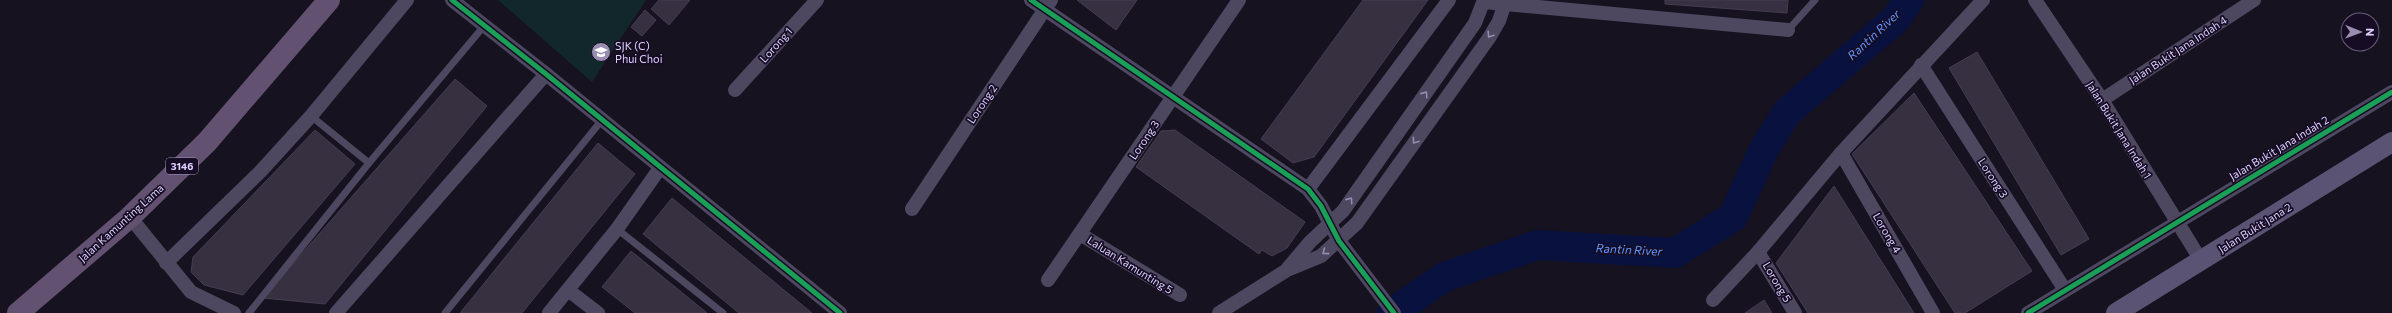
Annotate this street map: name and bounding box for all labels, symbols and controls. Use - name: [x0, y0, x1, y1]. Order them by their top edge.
- water label: Rantin River: [1844, 6, 1903, 62]
- north arrow: [2340, 12, 2380, 52]
- street label: Jalan Bukit Jana Indah 4: [2126, 13, 2230, 87]
- street label: Lorong 1: [757, 24, 795, 65]
- text: N: [2364, 28, 2377, 36]
- one-way arrow: [1488, 31, 1495, 38]
- place label: SJK (C) Phui Choi: [615, 39, 663, 65]
- school or university icon: SJK (C) Phui Choi: [590, 41, 612, 63]
- street label: Jalan Bukit Jana Indah 1: [2083, 79, 2155, 181]
- street label: Lorong 2: [964, 82, 999, 126]
- one-way arrow: [1420, 91, 1427, 98]
- street label: Jalan Bukit Jana Indah 2: [2227, 113, 2331, 183]
- street label: Lorong 3: [1126, 118, 1161, 162]
- one-way arrow: [1413, 137, 1420, 144]
- street label: Lorong 3: [1976, 156, 2011, 200]
- road number: 3146: [166, 158, 198, 174]
- street label: Jalan Kamunting Lama: [75, 181, 167, 265]
- one-way arrow: [1345, 197, 1353, 204]
- street label: Jalan Bukit Jana 2: [2216, 200, 2294, 256]
- street label: Lorong 4: [1871, 210, 1904, 256]
- street label: Laluan Kamunting 5: [1085, 233, 1175, 296]
- water label: Rantin River: [1595, 240, 1664, 258]
- one-way arrow: [1322, 248, 1329, 255]
- street label: Lorong 5: [1760, 259, 1794, 304]

